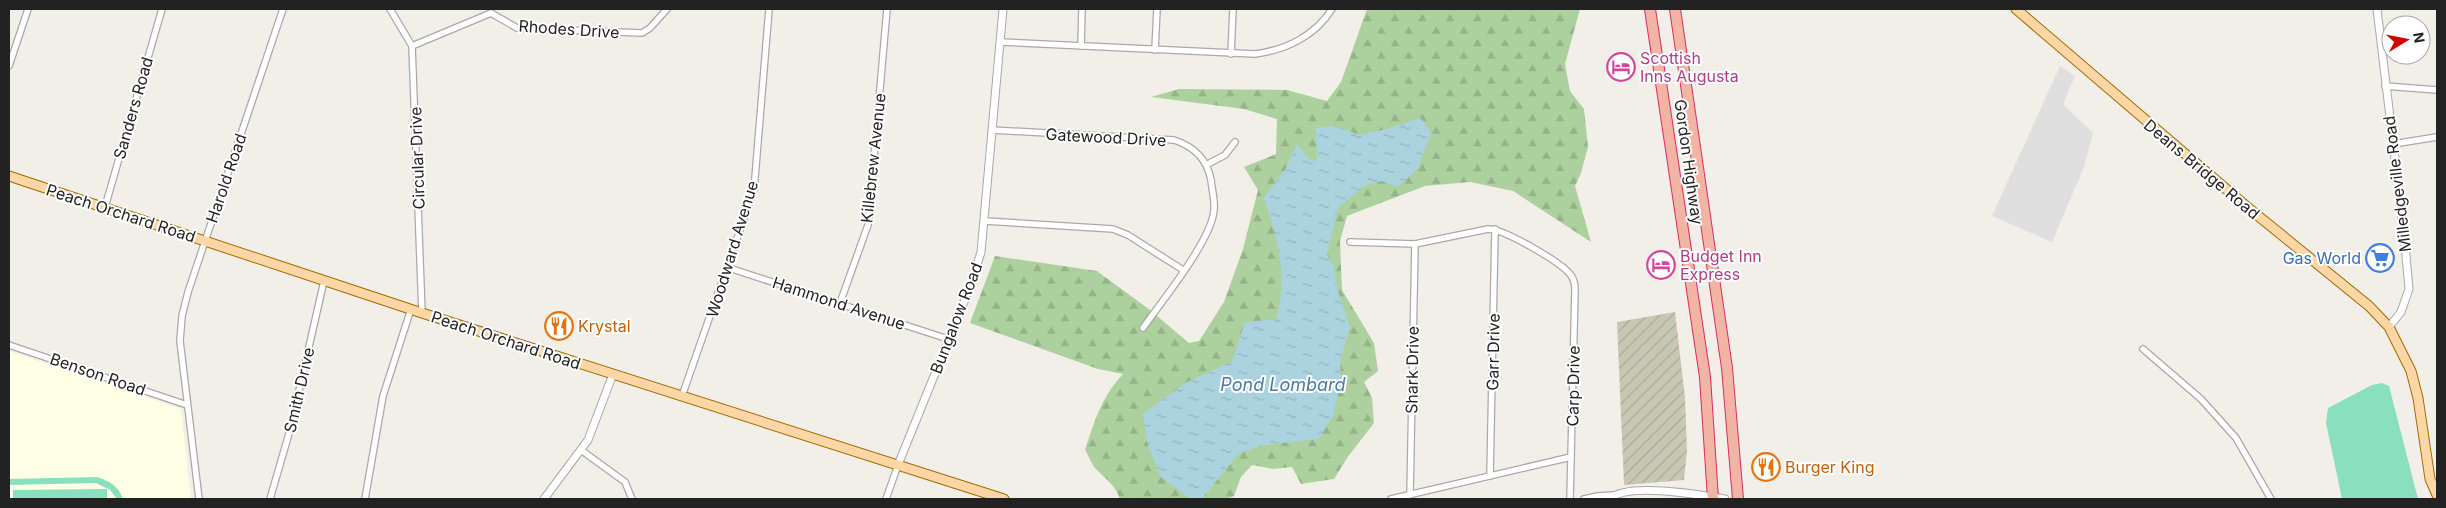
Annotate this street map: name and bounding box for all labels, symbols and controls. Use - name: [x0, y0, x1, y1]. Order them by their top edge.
- street label: Rhodes Drive: [518, 15, 620, 43]
- north arrow: [2381, 15, 2431, 65]
- text: N: [2410, 31, 2429, 44]
- place label: Scottish Inns Augusta: [1640, 48, 1739, 86]
- hotel icon: Scottish Inns Augusta: [1606, 52, 1636, 82]
- street label: Sanders Road: [109, 55, 157, 161]
- street label: Killebrew Avenue: [856, 92, 890, 224]
- street label: Gordon Highway: [1670, 98, 1708, 226]
- street label: Circular Drive: [405, 106, 429, 210]
- street label: Deans Bridge Road: [2140, 115, 2264, 223]
- street label: Milledgeville Road: [2379, 115, 2415, 253]
- street label: Gatewood Drive: [1045, 124, 1167, 150]
- street label: Harold Road: [201, 131, 251, 225]
- street label: Woodward Avenue: [702, 178, 762, 320]
- street label: Peach Orchard Road: [44, 179, 198, 247]
- supermarket icon: Gas World: [2365, 243, 2395, 273]
- place label: Budget Inn Express: [1680, 246, 1762, 284]
- place label: Gas World: [2283, 248, 2361, 268]
- hotel icon: Budget Inn Express: [1646, 250, 1676, 280]
- street label: Bungalow Road: [926, 260, 986, 376]
- street label: Hammond Avenue: [770, 272, 908, 334]
- street label: Peach Orchard Road: [429, 306, 583, 374]
- restaurant icon: Krystal: [544, 311, 574, 341]
- street label: Garr Drive: [1482, 313, 1504, 391]
- place label: Krystal: [578, 316, 631, 336]
- street label: Shark Drive: [1401, 326, 1423, 414]
- street label: Smith Drive: [279, 345, 319, 435]
- street label: Carp Drive: [1562, 345, 1584, 427]
- street label: Benson Road: [48, 348, 148, 400]
- water label: Pond Lombard: [1220, 374, 1346, 395]
- restaurant icon: Burger King: [1751, 452, 1781, 482]
- place label: Burger King: [1785, 457, 1875, 477]

